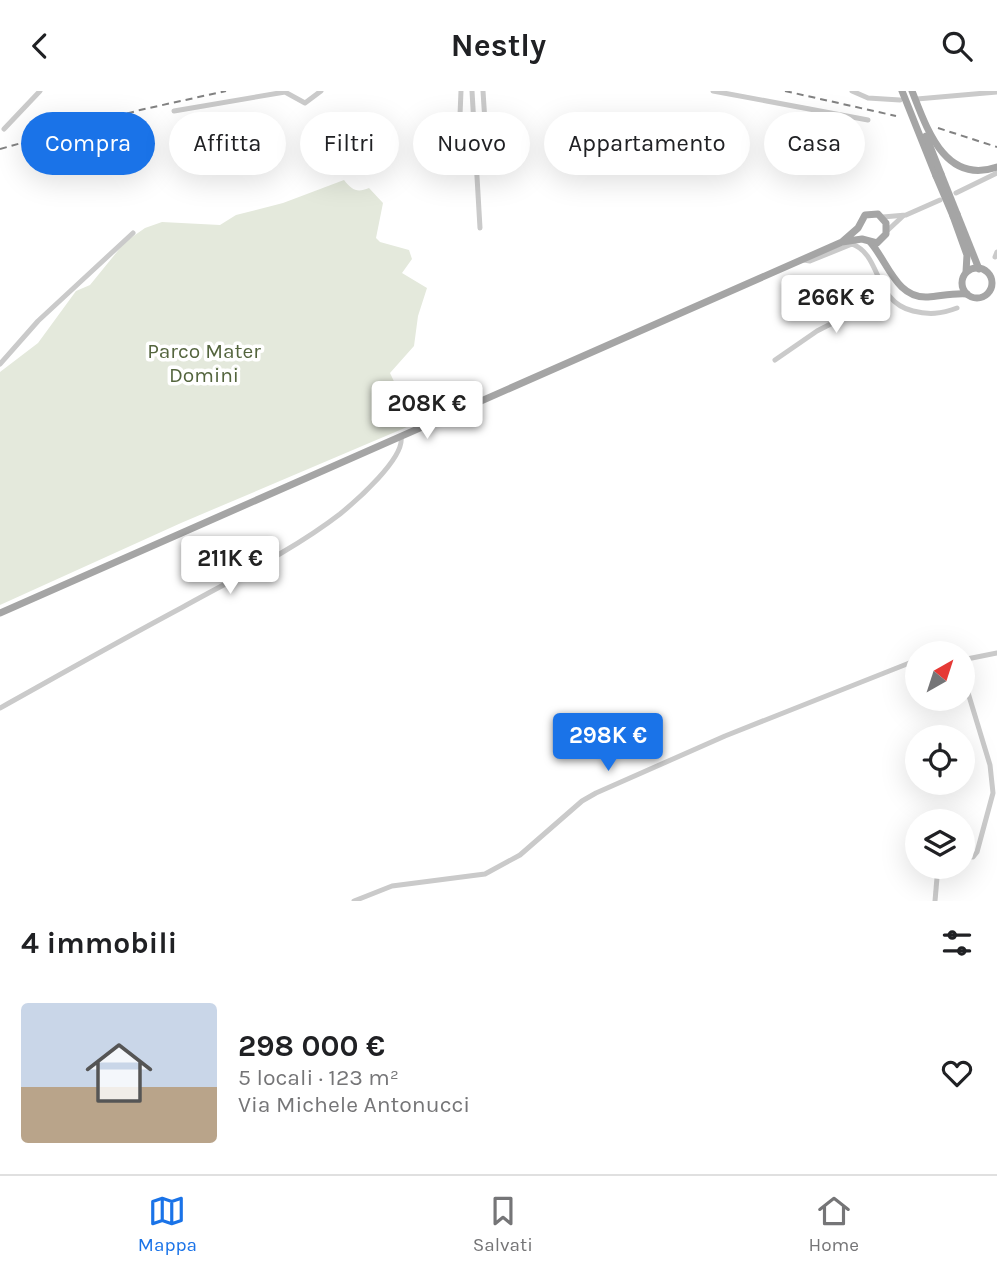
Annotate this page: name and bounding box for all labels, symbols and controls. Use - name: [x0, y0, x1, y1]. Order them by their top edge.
- icon: back: [21, 27, 59, 65]
- text: Nestly: [451, 27, 546, 64]
- icon: search: [938, 27, 976, 65]
- chip: Compra: [21, 112, 155, 175]
- chip: Affitta: [169, 112, 286, 175]
- chip: Filtri: [300, 112, 399, 175]
- chip: Nuovo: [413, 112, 530, 175]
- chip: Appartamento: [544, 112, 750, 175]
- chip: Casa: [764, 112, 865, 175]
- pin: 266K €: [779, 275, 893, 335]
- text: 266K €: [797, 284, 875, 311]
- park label: Parco Mater Domini: [147, 339, 261, 387]
- pin: 208K €: [370, 381, 484, 441]
- text: 208K €: [388, 390, 466, 417]
- pin: 211K €: [173, 537, 287, 596]
- text: 211K €: [197, 545, 263, 572]
- north arrow: [905, 641, 975, 711]
- map controls: [905, 641, 975, 879]
- pin: 298K €: [551, 713, 665, 773]
- text: 298K €: [569, 722, 647, 749]
- button: locate: [905, 725, 975, 795]
- button: layers: [905, 809, 975, 879]
- icon: filters: [938, 924, 976, 962]
- text: 4 immobili: [21, 925, 177, 961]
- text: 298 000 €: [238, 1028, 385, 1064]
- icon: home: [77, 1031, 161, 1115]
- icon: heart: [938, 1054, 976, 1092]
- text: 5 locali · 123 m²: [238, 1064, 399, 1091]
- text: Via Michele Antonucci: [238, 1091, 470, 1118]
- tab: Mappa: [138, 1192, 197, 1256]
- tab: Salvati: [473, 1192, 533, 1256]
- tab: Home: [809, 1192, 859, 1256]

